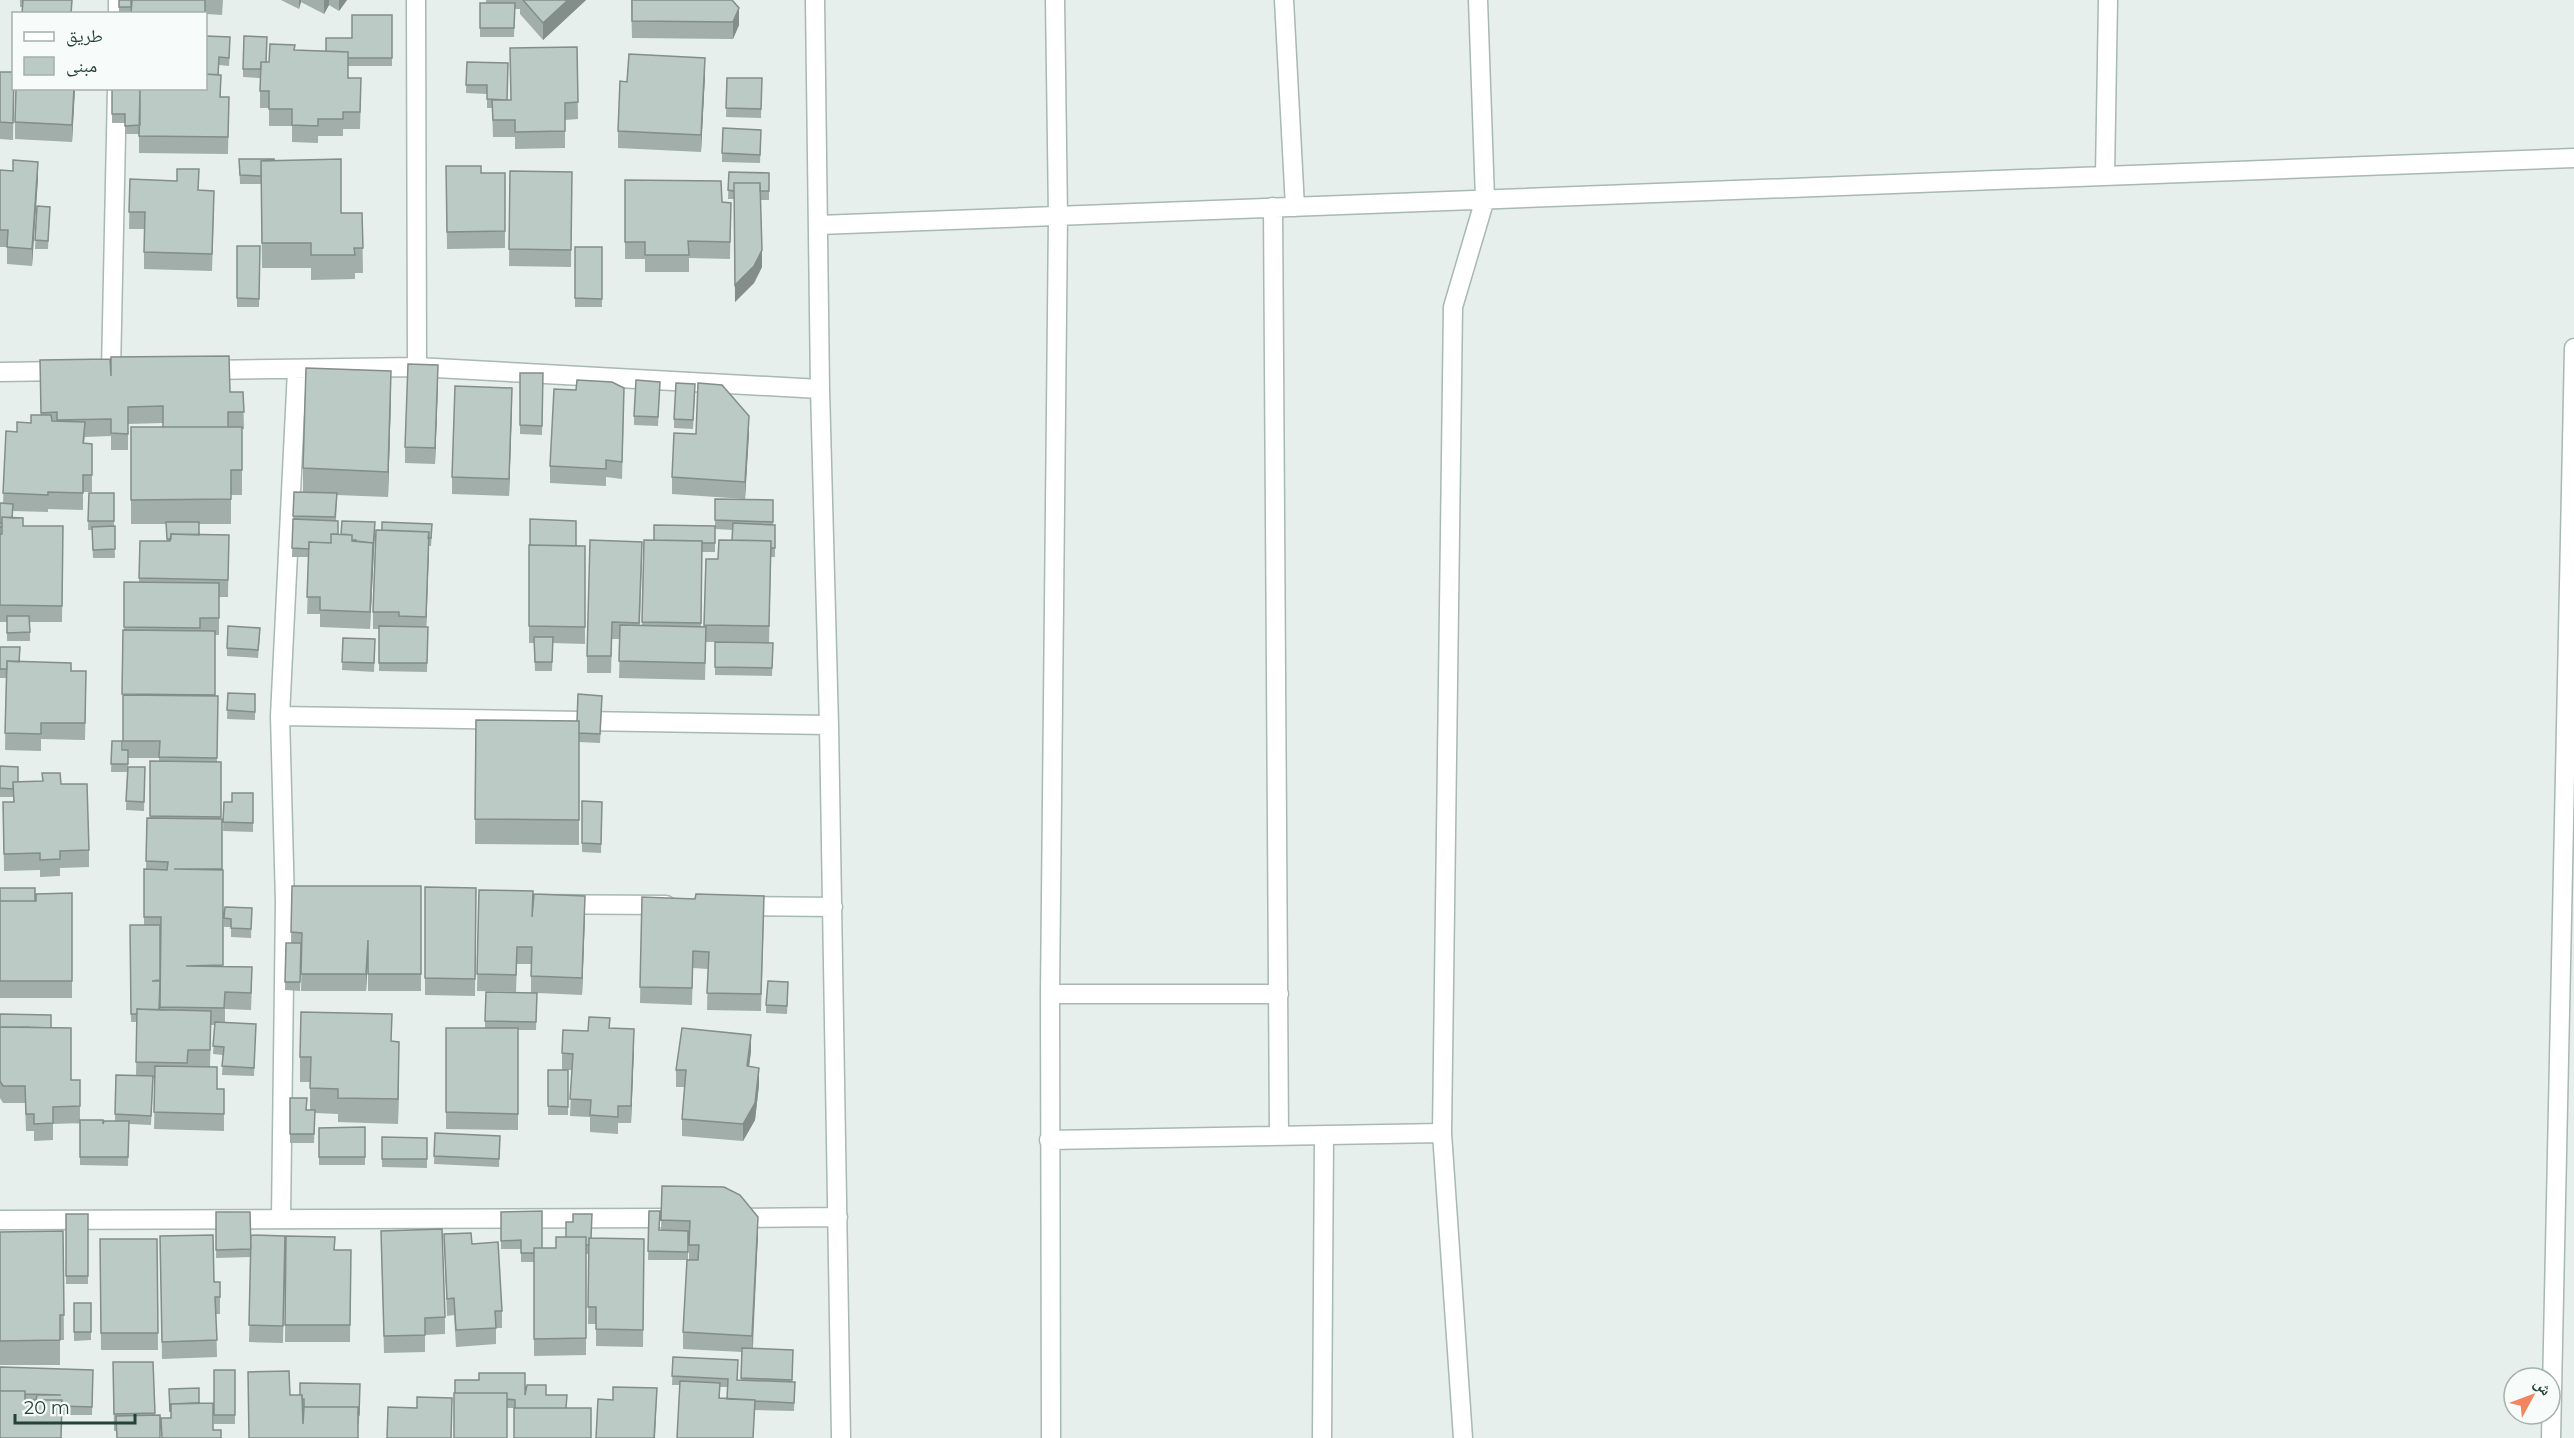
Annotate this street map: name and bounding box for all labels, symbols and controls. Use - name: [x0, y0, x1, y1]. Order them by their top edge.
- legend: [12, 12, 207, 90]
- text: طريق: [66, 25, 103, 47]
- text: مبنى: [66, 55, 97, 77]
- north arrow: [2502, 1366, 2562, 1426]
- text: ش: [2530, 1374, 2556, 1399]
- scale bar: [15, 1387, 135, 1425]
- text: 20 m: [24, 1397, 70, 1419]

